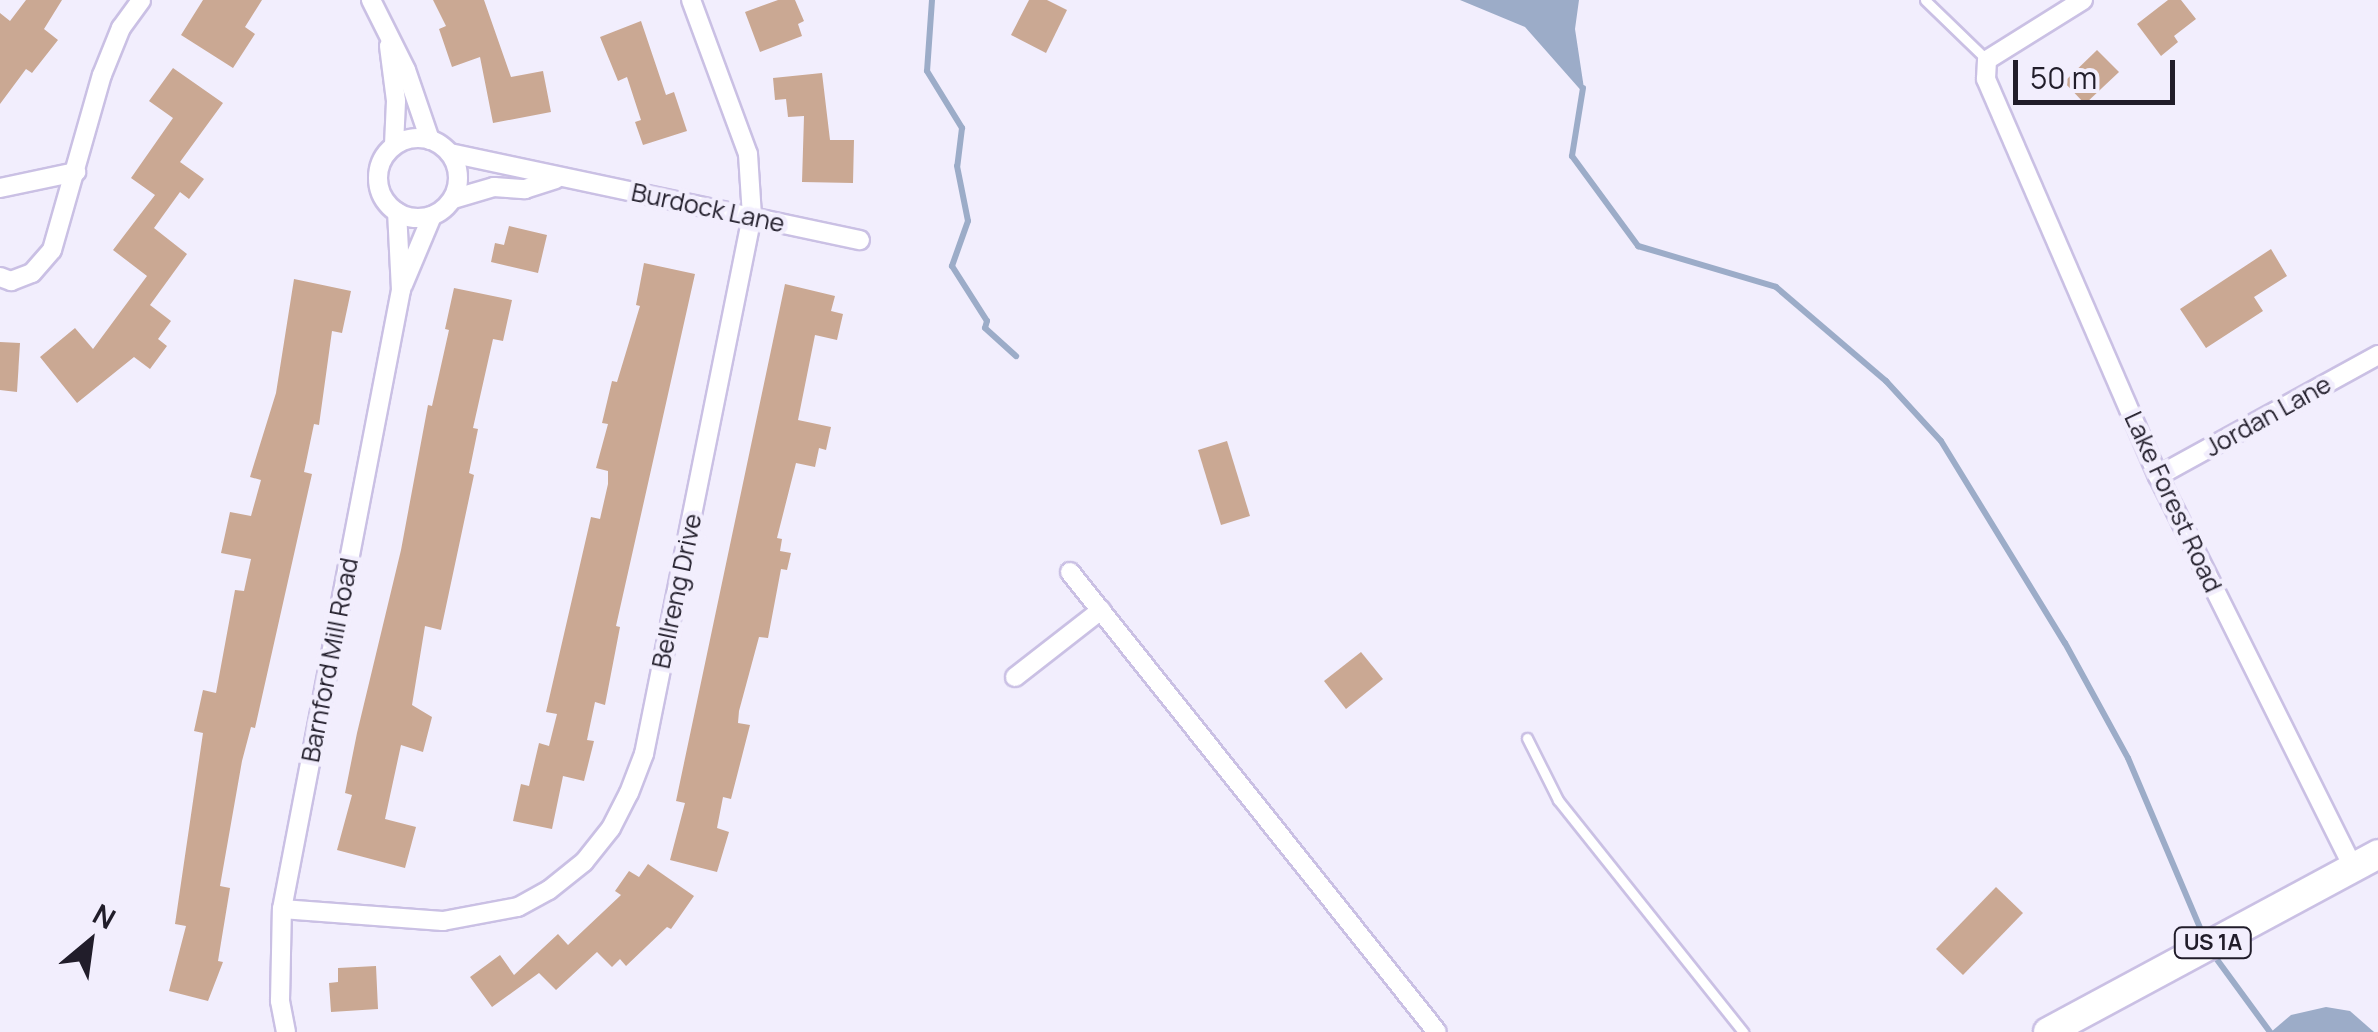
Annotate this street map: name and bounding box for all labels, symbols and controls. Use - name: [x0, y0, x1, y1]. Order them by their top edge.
- scale bar: [2018, 40, 2180, 102]
- text: 50 m: [2030, 57, 2097, 98]
- street label: Burdock Lane: [629, 177, 787, 239]
- street label: Jordan Lane: [2200, 369, 2336, 463]
- street label: Lake Forest Road: [2118, 407, 2228, 597]
- street label: Bellreng Drive: [646, 511, 708, 671]
- street label: Barnford Mill Road: [295, 555, 365, 765]
- north arrow: [40, 892, 140, 992]
- text: N: [87, 894, 123, 937]
- road number: US 1A: [2173, 926, 2253, 960]

